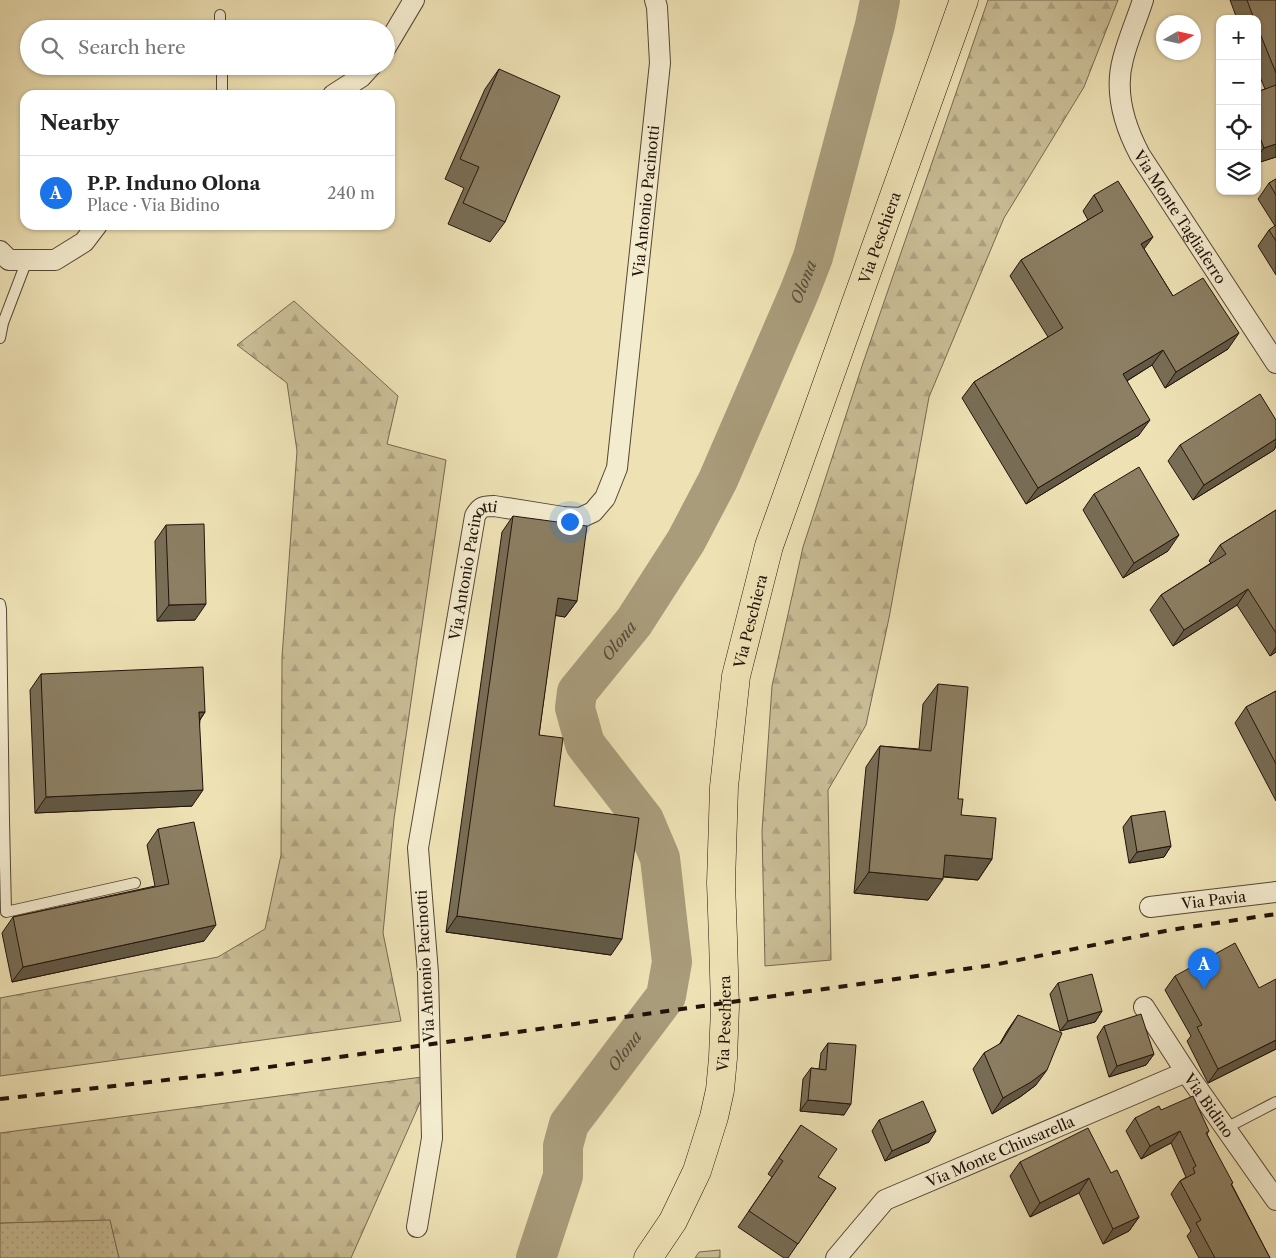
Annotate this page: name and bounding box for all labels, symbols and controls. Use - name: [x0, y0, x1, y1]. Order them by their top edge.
- north arrow: [1156, 15, 1201, 60]
- map controls: [1216, 15, 1261, 195]
- button: +: [1216, 15, 1261, 60]
- search box: [20, 20, 395, 75]
- icon: search: [38, 34, 66, 62]
- text: Search here: [78, 36, 186, 59]
- button: −: [1216, 60, 1261, 105]
- button: locate: [1216, 105, 1261, 150]
- text: Nearby: [40, 110, 119, 135]
- street label: Via Antonio Pacinotti: [628, 124, 663, 279]
- street label: Via Monte Tagliaferro: [1129, 146, 1231, 287]
- button: layers: [1216, 150, 1261, 195]
- text: P.P. Induno Olona: [87, 172, 261, 195]
- text: A: [50, 183, 62, 203]
- text: 240 m: [327, 183, 375, 203]
- street label: Via Peschiera: [854, 189, 904, 287]
- text: Place · Via Bidino: [87, 195, 220, 215]
- water label: Olona: [786, 257, 821, 307]
- street label: Via Antonio Pacinotti: [444, 496, 499, 643]
- your location: [557, 509, 583, 535]
- street label: Via Peschiera: [729, 572, 771, 671]
- water label: Olona: [597, 617, 641, 665]
- street label: Via Pavia: [1179, 886, 1247, 913]
- street label: Via Antonio Pacinotti: [412, 889, 439, 1044]
- pin: A: [1188, 948, 1220, 989]
- street label: Via Peschiera: [712, 975, 735, 1073]
- water label: Olona: [603, 1026, 646, 1075]
- street label: Via Bidino: [1180, 1068, 1239, 1141]
- street label: Via Monte Chiusarella: [922, 1111, 1077, 1191]

